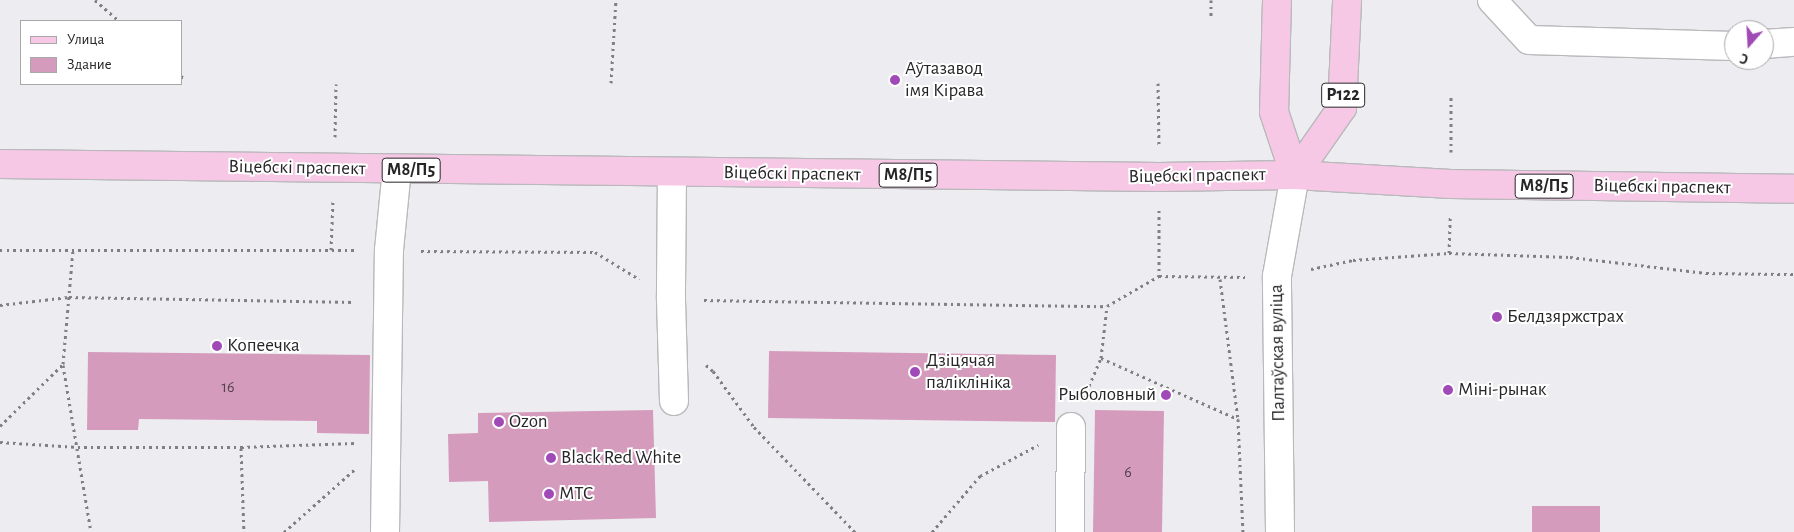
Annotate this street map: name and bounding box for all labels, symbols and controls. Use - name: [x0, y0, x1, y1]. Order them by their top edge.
- legend: [20, 20, 182, 85]
- north arrow: [1724, 20, 1774, 70]
- text: Улица: [67, 32, 104, 47]
- text: С: [1738, 50, 1750, 66]
- text: Здание: [67, 57, 112, 72]
- place label: Аўтазавод імя Кірава: [905, 58, 984, 102]
- marker: Аўтазавод імя Кірава: [889, 74, 901, 86]
- road number: Р122: [1320, 80, 1366, 110]
- road number: М8/П5: [381, 154, 441, 186]
- street label: Віцебскі праспект: [228, 155, 366, 181]
- road number: М8/П5: [878, 160, 938, 190]
- street label: Віцебскі праспект: [723, 161, 861, 187]
- street label: Віцебскі праспект: [1128, 163, 1266, 189]
- road number: М8/П5: [1514, 170, 1574, 202]
- street label: Віцебскі праспект: [1593, 174, 1731, 200]
- street label: Палтаўская вуліца: [1265, 284, 1291, 422]
- place label: Белдзяржстрах: [1507, 306, 1624, 328]
- marker: Белдзяржстрах: [1491, 311, 1503, 323]
- place label: Копеечка: [227, 335, 300, 357]
- marker: Копеечка: [211, 340, 223, 352]
- place label: Дзіцячая паліклініка: [926, 350, 1011, 394]
- marker: Дзіцячая паліклініка: [908, 365, 922, 379]
- house number: 16: [221, 377, 235, 397]
- place label: Міні-рынак: [1458, 379, 1547, 401]
- place label: Рыболовный: [1058, 384, 1156, 406]
- marker: Міні-рынак: [1442, 384, 1454, 396]
- marker: Рыболовный: [1160, 389, 1172, 401]
- place label: Ozon: [509, 411, 548, 433]
- marker: Ozon: [493, 416, 505, 428]
- place label: Black Red White: [561, 447, 681, 469]
- marker: Black Red White: [545, 452, 557, 464]
- house number: 6: [1124, 462, 1132, 482]
- place label: МТС: [559, 483, 593, 505]
- marker: МТС: [543, 488, 555, 500]

